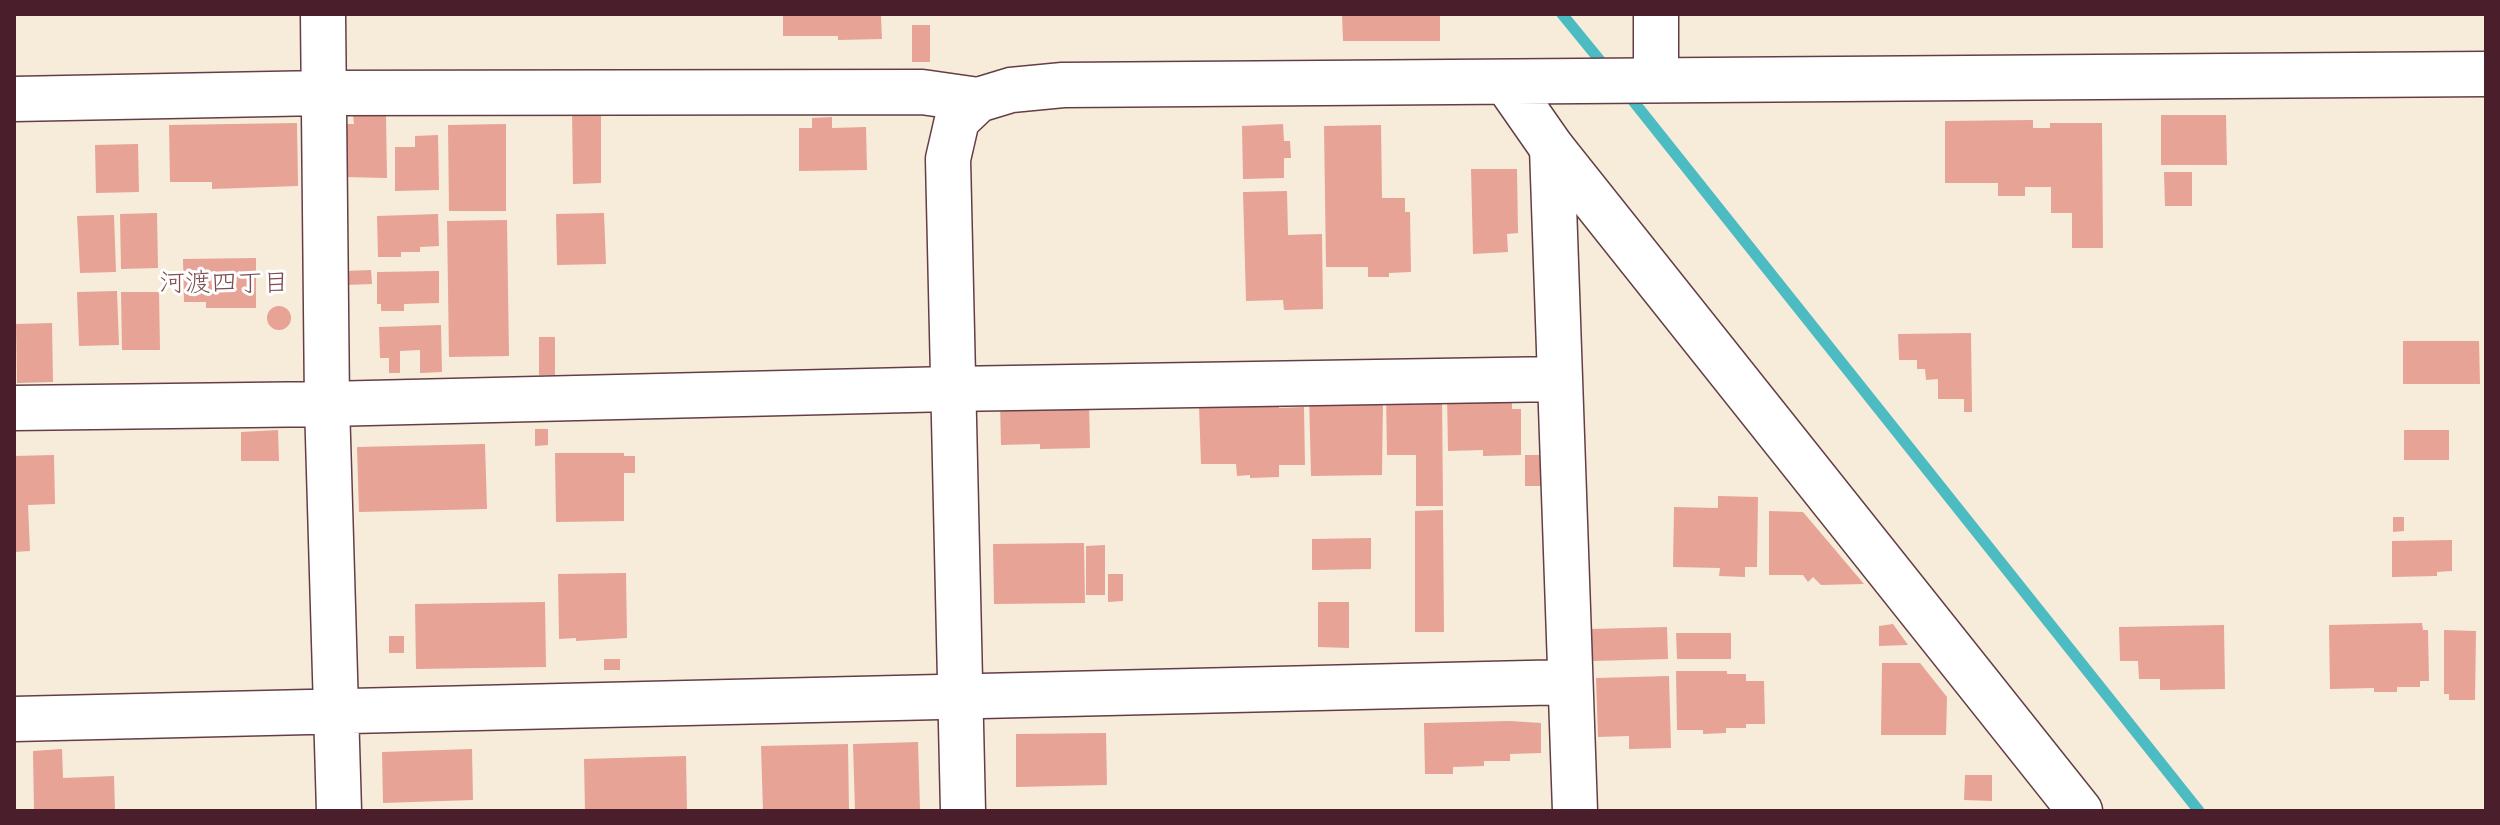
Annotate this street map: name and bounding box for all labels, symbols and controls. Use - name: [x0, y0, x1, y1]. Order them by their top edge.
- district label: 河渡四丁目: [159, 267, 289, 299]

